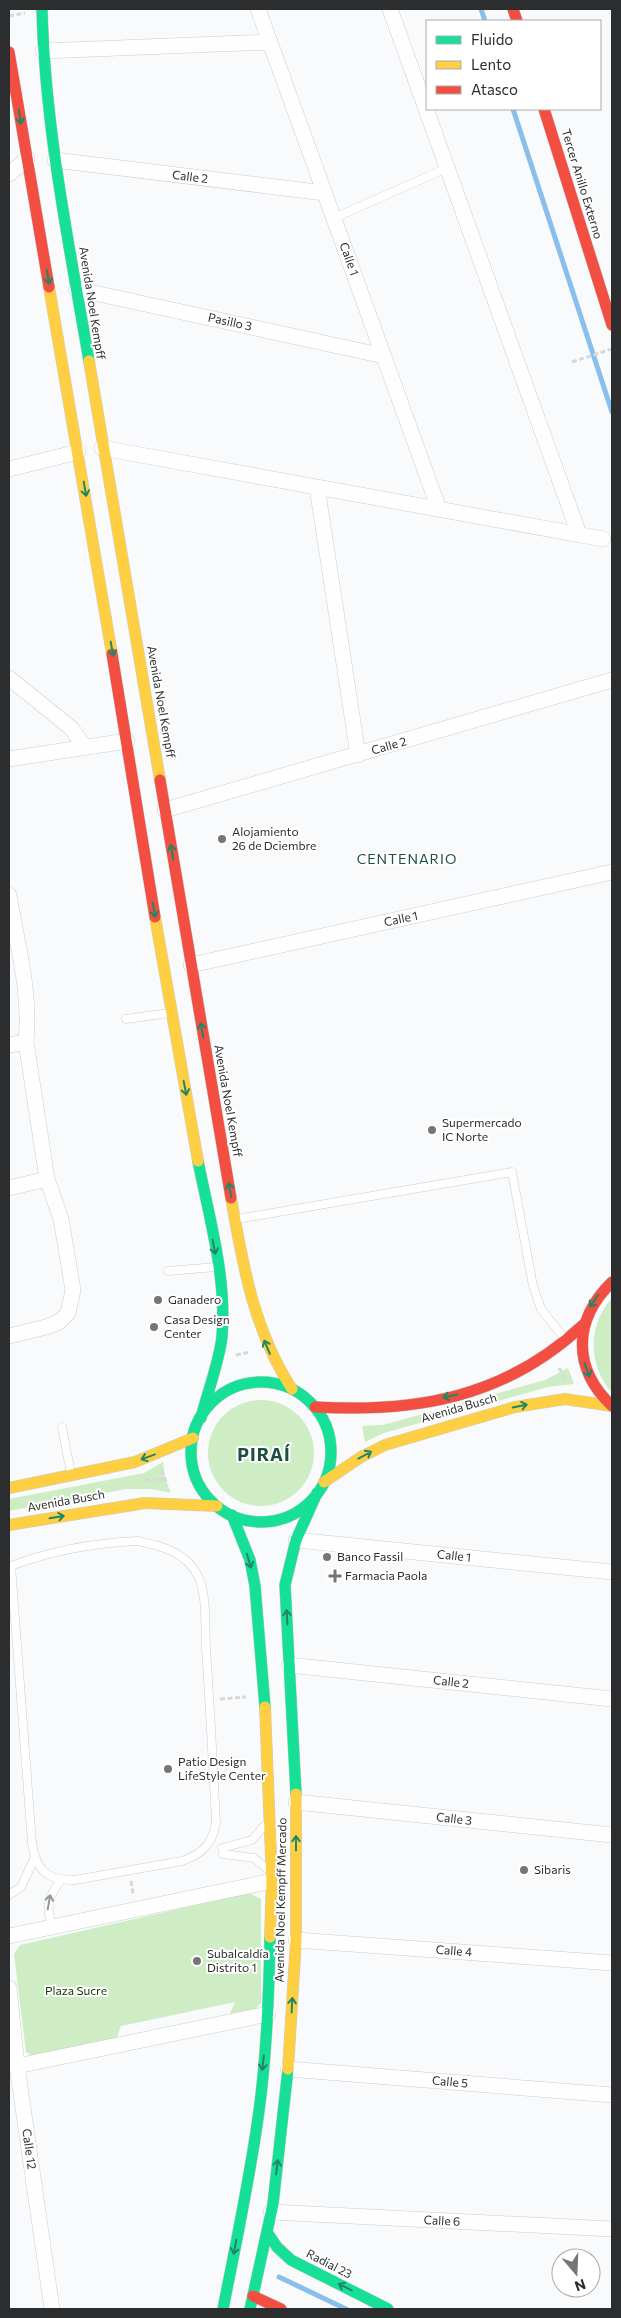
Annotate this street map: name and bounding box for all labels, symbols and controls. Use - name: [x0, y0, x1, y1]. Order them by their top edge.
- legend: [426, 20, 601, 110]
- text: Fluido: [471, 30, 513, 48]
- text: Lento: [471, 55, 511, 73]
- text: Atasco: [471, 80, 518, 98]
- one-way arrow: [15, 109, 25, 125]
- street label: Tercer Anillo Externo: [560, 127, 606, 240]
- street label: Calle 2: [171, 167, 209, 185]
- street label: Calle 1: [337, 240, 362, 277]
- street label: Avenida Noel Kempff: [77, 245, 109, 361]
- one-way arrow: [44, 269, 54, 285]
- street label: Pasillo 3: [207, 310, 254, 333]
- one-way arrow: [80, 481, 90, 497]
- one-way arrow: [107, 641, 117, 657]
- street label: Avenida Noel Kempff: [145, 644, 179, 760]
- street label: Calle 2: [370, 733, 408, 757]
- place label: Alojamiento 26 de Dciembre: [232, 824, 316, 852]
- marker: Alojamiento 26 de Dciembre: [216, 833, 228, 845]
- one-way arrow: [167, 844, 177, 860]
- district label: CENTENARIO: [357, 850, 457, 867]
- one-way arrow: [150, 902, 160, 918]
- street label: Calle 1: [383, 908, 419, 928]
- one-way arrow: [196, 1022, 206, 1038]
- street label: Avenida Noel Kempff: [212, 1043, 246, 1159]
- one-way arrow: [180, 1079, 190, 1095]
- place label: Supermercado IC Norte: [442, 1115, 522, 1143]
- marker: Supermercado IC Norte: [426, 1124, 438, 1136]
- one-way arrow: [224, 1182, 234, 1198]
- one-way arrow: [210, 1239, 220, 1255]
- place label: Ganadero: [168, 1292, 221, 1306]
- marker: Ganadero: [152, 1294, 164, 1306]
- one-way arrow: [589, 1294, 599, 1308]
- place label: Casa Design Center: [164, 1312, 230, 1340]
- marker: Casa Design Center: [148, 1321, 160, 1333]
- one-way arrow: [262, 1340, 272, 1355]
- one-way arrow: [582, 1362, 592, 1378]
- street label: Avenida Busch: [419, 1390, 498, 1425]
- one-way arrow: [442, 1392, 458, 1402]
- one-way arrow: [511, 1401, 527, 1410]
- district label: PIRAÍ: [237, 1443, 291, 1465]
- one-way arrow: [357, 1450, 372, 1459]
- one-way arrow: [141, 1453, 156, 1462]
- street label: Avenida Busch: [26, 1486, 106, 1514]
- one-way arrow: [48, 1511, 64, 1521]
- street label: Calle 1: [436, 1546, 472, 1564]
- place label: Banco Fassil: [337, 1549, 403, 1563]
- marker: Banco Fassil: [321, 1551, 333, 1563]
- one-way arrow: [245, 1552, 255, 1568]
- place label: Farmacia Paola: [345, 1568, 427, 1582]
- marker: Farmacia Paola: [329, 1570, 341, 1582]
- one-way arrow: [282, 1609, 291, 1625]
- street label: Calle 2: [433, 1672, 470, 1690]
- place label: Patio Design LifeStyle Center: [178, 1754, 266, 1782]
- marker: Patio Design LifeStyle Center: [162, 1763, 174, 1775]
- street label: Calle 3: [435, 1809, 473, 1827]
- street label: Avenida Noel Kempff Mercado: [272, 1817, 288, 1983]
- one-way arrow: [291, 1835, 301, 1852]
- place label: Sibaris: [534, 1862, 571, 1876]
- marker: Sibaris: [518, 1864, 530, 1876]
- one-way arrow: [45, 1895, 55, 1911]
- street label: Calle 4: [435, 1942, 473, 1958]
- place label: Subalcaldía Distrito 1: [207, 1946, 269, 1974]
- marker: Subalcaldía Distrito 1: [191, 1955, 203, 1967]
- park label: Plaza Sucre: [45, 1983, 107, 1997]
- one-way arrow: [287, 1998, 296, 2014]
- one-way arrow: [258, 2055, 268, 2071]
- street label: Calle 5: [431, 2072, 469, 2090]
- street label: Calle 12: [20, 2128, 40, 2170]
- one-way arrow: [272, 2159, 282, 2175]
- street label: Calle 6: [423, 2212, 461, 2228]
- one-way arrow: [230, 2238, 239, 2254]
- street label: Radial 23: [304, 2246, 355, 2281]
- north arrow: [551, 2248, 601, 2298]
- text: N: [573, 2276, 588, 2296]
- one-way arrow: [338, 2282, 353, 2291]

